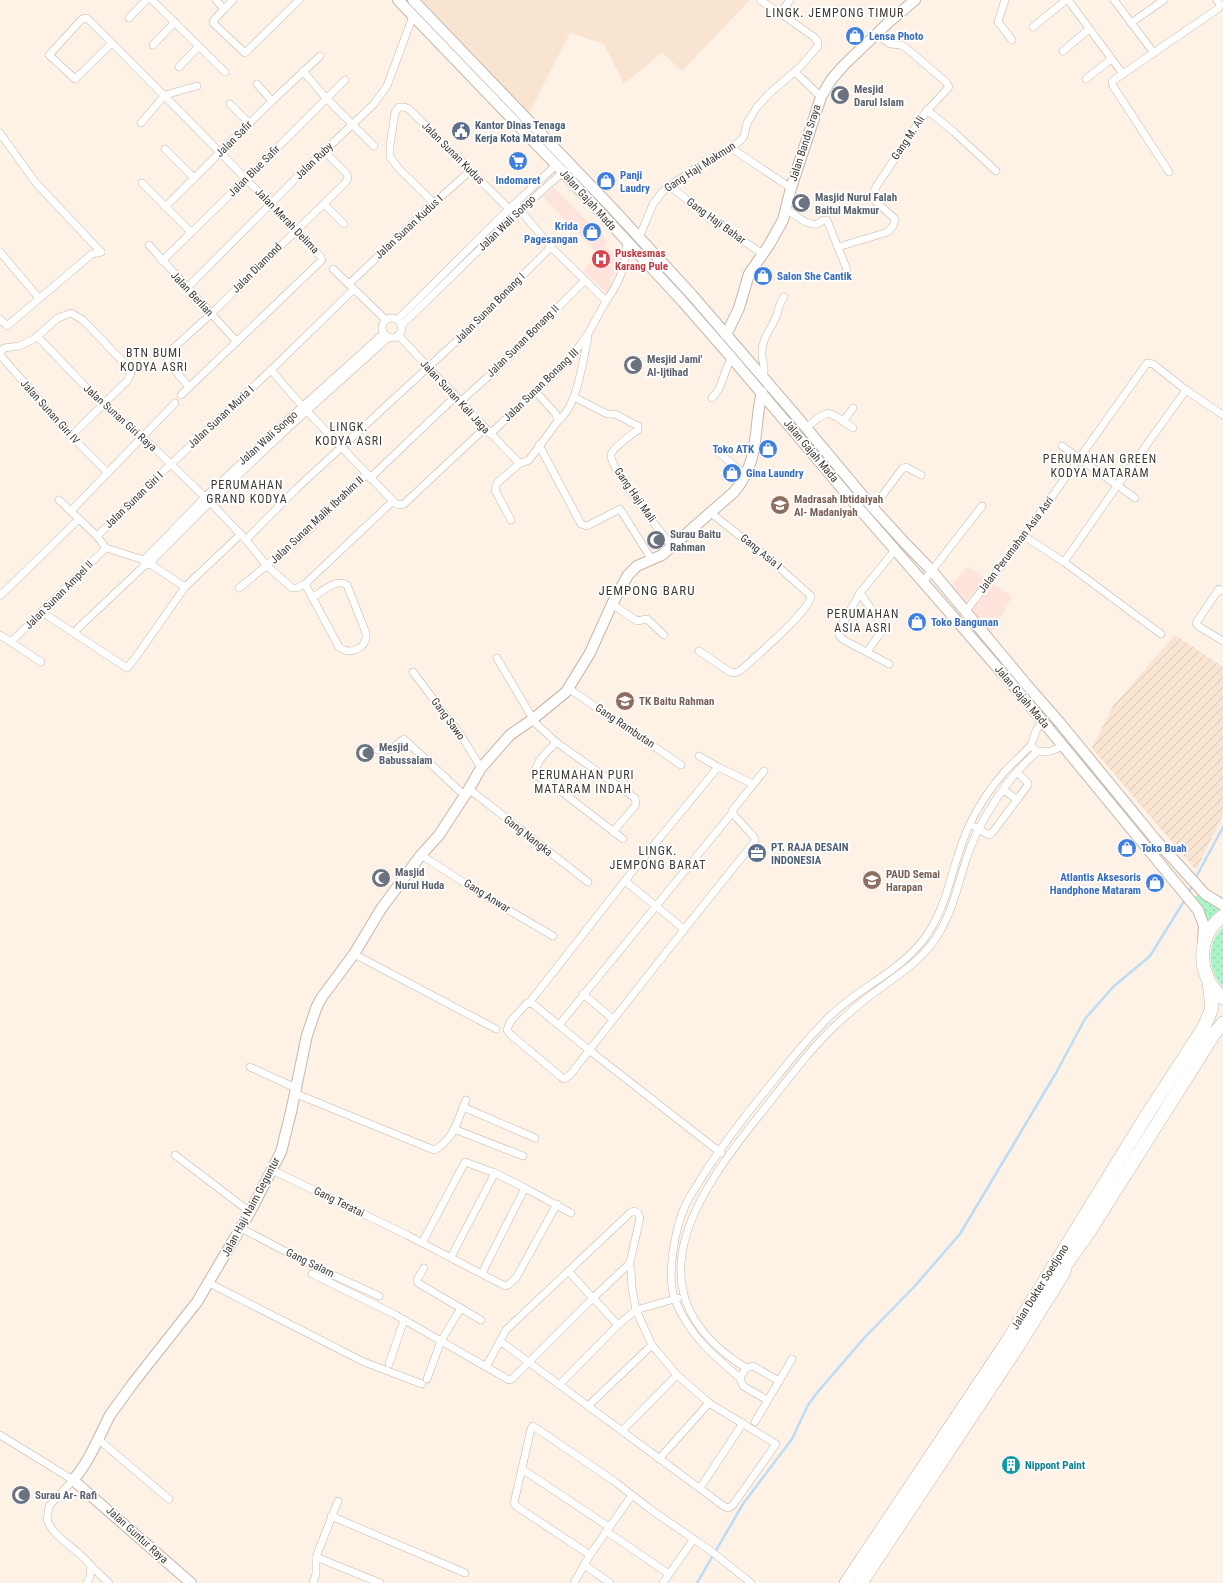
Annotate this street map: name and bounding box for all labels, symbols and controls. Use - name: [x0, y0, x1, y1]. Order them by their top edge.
- district label: LINGK. JEMPONG TIMUR: [766, 6, 904, 20]
- shop icon: Lensa Photo: [844, 25, 866, 47]
- place label: Lensa Photo: [869, 30, 924, 43]
- place label: Mesjid Darul Islam: [854, 83, 904, 109]
- mosque icon: Mesjid Darul Islam: [829, 84, 851, 106]
- street label: Jalan Banda Sraya: [786, 103, 824, 183]
- street label: Gang M. Ali: [889, 114, 927, 162]
- street label: Jalan Safir: [213, 118, 255, 160]
- street label: Jalan Sunan Kudus: [419, 119, 487, 187]
- place label: Kantor Dinas Tenaga Kerja Kota Mataram: [475, 119, 565, 145]
- public building icon: Kantor Dinas Tenaga Kerja Kota Mataram: [450, 120, 472, 142]
- street label: Gang Haji Makmun: [662, 139, 738, 195]
- street label: Jalan Ruby: [292, 140, 336, 182]
- street label: Jalan Blue Safir: [226, 142, 283, 199]
- supermarket icon: Indomaret: [507, 150, 529, 172]
- street label: Jalan Gajah Mada: [557, 167, 619, 233]
- place label: Panji Laudry: [620, 169, 650, 195]
- shop icon: Panji Laudry: [595, 170, 617, 192]
- place label: Indomaret: [496, 174, 541, 187]
- street label: Jalan Merah Delima: [252, 186, 322, 256]
- place label: Masjid Nurul Falah Baitul Makmur: [815, 191, 897, 217]
- street label: Jalan Sunan Kudus I: [372, 192, 446, 262]
- street label: Jalan Wali Songo: [476, 192, 539, 254]
- mosque icon: Masjid Nurul Falah Baitul Makmur: [790, 192, 812, 214]
- street label: Gang Haji Bahar: [684, 195, 749, 247]
- place label: Krida Pagesangan: [524, 220, 578, 246]
- shop icon: Krida Pagesangan: [581, 221, 603, 243]
- street label: Jalan Diamond: [229, 240, 285, 296]
- place label: Puskesmas Karang Pule: [615, 247, 668, 273]
- hospital icon: Puskesmas Karang Pule: [590, 248, 612, 270]
- shop icon: Salon She Cantik: [752, 265, 774, 287]
- street label: Jalan Berlian: [168, 269, 216, 319]
- street label: Jalan Sunan Bonang I: [452, 270, 528, 346]
- place label: Salon She Cantik: [777, 270, 852, 283]
- street label: Jalan Sunan Bonang II: [484, 302, 562, 380]
- district label: BTN BUMI KODYA ASRI: [120, 346, 188, 374]
- street label: Jalan Sunan Bonang III: [501, 346, 581, 424]
- place label: Mesjid Jami' Al-Ijtihad: [647, 353, 703, 379]
- mosque icon: Mesjid Jami' Al-Ijtihad: [622, 354, 644, 376]
- street label: Jalan Sunan Kali Jaga: [418, 358, 492, 436]
- street label: Jalan Sunan Giri IV: [18, 377, 82, 447]
- street label: Jalan Sunan Giri Raya: [81, 382, 159, 454]
- street label: Jalan Sunan Muria I: [185, 383, 257, 451]
- street label: Jalan Wali Songo: [236, 408, 300, 468]
- street label: Jalan Gajah Mada: [781, 417, 841, 485]
- district label: LINGK. KODYA ASRI: [315, 420, 383, 448]
- shop icon: Toko ATK: [757, 438, 779, 460]
- place label: Toko ATK: [712, 443, 755, 456]
- district label: PERUMAHAN GREEN KODYA MATARAM: [1043, 452, 1157, 480]
- shop icon: Gina Laundry: [721, 462, 743, 484]
- street label: Gang Haji Mali: [612, 465, 658, 525]
- place label: Gina Laundry: [746, 467, 804, 480]
- street label: Jalan Sunan Giri I: [102, 469, 166, 531]
- street label: Jalan Sunan Malik Ibrahim II: [268, 473, 366, 567]
- district label: PERUMAHAN GRAND KODYA: [206, 478, 288, 506]
- place label: Madrasah Ibtidaiyah Al- Madaniyah: [794, 493, 883, 519]
- school or university icon: Madrasah Ibtidaiyah Al- Madaniyah: [769, 494, 791, 516]
- street label: Jalan Perumahan Asia Asri: [976, 494, 1056, 596]
- place label: Surau Baitu Rahman: [670, 528, 721, 554]
- mosque icon: Surau Baitu Rahman: [645, 529, 667, 551]
- street label: Gang Asia I: [738, 531, 784, 573]
- street label: Jalan Sunan Ampel II: [22, 558, 96, 632]
- district label: JEMPONG BARU: [598, 583, 696, 598]
- district label: PERUMAHAN ASIA ASRI: [827, 607, 899, 635]
- shop icon: Toko Bangunan: [906, 611, 928, 633]
- place label: Toko Bangunan: [931, 616, 998, 629]
- street label: Jalan Gajah Mada: [992, 663, 1052, 731]
- school or university icon: TK Baitu Rahman: [614, 690, 636, 712]
- street label: Gang Sawo: [428, 695, 468, 743]
- place label: TK Baitu Rahman: [639, 695, 714, 708]
- street label: Gang Rambutan: [593, 701, 657, 751]
- place label: Mesjid Babussalam: [379, 741, 433, 767]
- mosque icon: Mesjid Babussalam: [354, 742, 376, 764]
- district label: PERUMAHAN PURI MATARAM INDAH: [531, 768, 635, 796]
- street label: Gang Nangka: [501, 813, 555, 859]
- shop icon: Toko Buah: [1116, 837, 1138, 859]
- place label: PT. RAJA DESAIN INDONESIA: [771, 841, 849, 867]
- office icon: PT. RAJA DESAIN INDONESIA: [746, 842, 768, 864]
- place label: Toko Buah: [1141, 842, 1187, 855]
- district label: LINGK. JEMPONG BARAT: [609, 844, 707, 872]
- place label: Masjid Nurul Huda: [395, 866, 444, 892]
- mosque icon: Masjid Nurul Huda: [370, 867, 392, 889]
- place label: PAUD Semai Harapan: [886, 868, 940, 894]
- school or university icon: PAUD Semai Harapan: [861, 869, 883, 891]
- place label: Atlantis Aksesoris Handphone Mataram: [1050, 871, 1141, 897]
- shop icon: Atlantis Aksesoris Handphone Mataram: [1144, 872, 1166, 894]
- street label: Gang Anwar: [461, 877, 513, 916]
- street label: Jalan Haji Naim Geguntur: [219, 1154, 283, 1259]
- street label: Gang Teratai: [312, 1184, 366, 1220]
- street label: Jalan Dokter Soedjono: [1009, 1242, 1072, 1332]
- street label: Gang Salam: [284, 1246, 336, 1280]
- building icon: Nippont Paint: [1000, 1454, 1022, 1476]
- place label: Nippont Paint: [1025, 1459, 1086, 1472]
- mosque icon: Surau Ar- Rafi: [10, 1484, 32, 1506]
- place label: Surau Ar- Rafi: [35, 1489, 97, 1502]
- street label: Jalan Guntur Raya: [103, 1504, 171, 1566]

